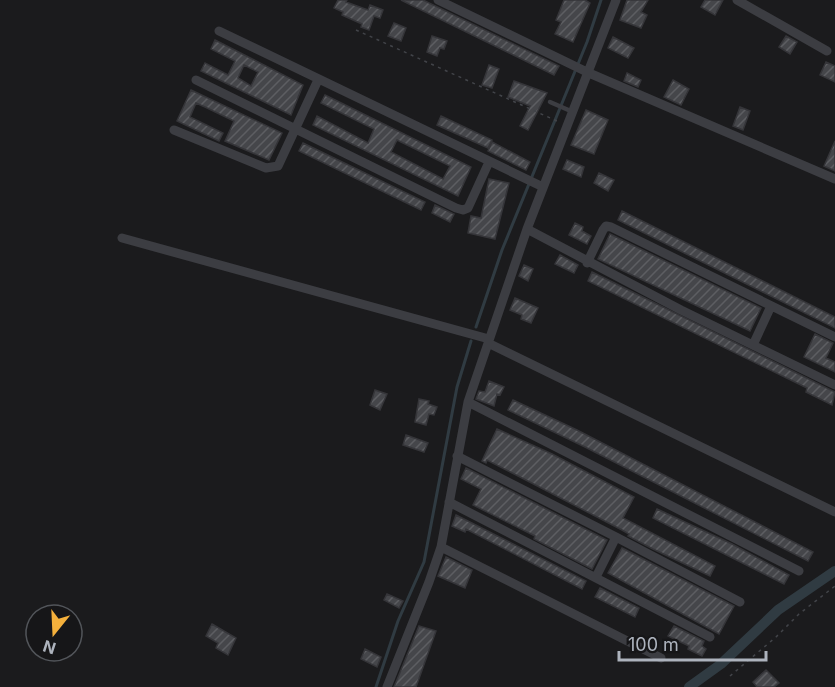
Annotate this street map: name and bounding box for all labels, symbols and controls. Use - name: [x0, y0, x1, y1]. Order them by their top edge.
- north arrow: [24, 603, 84, 663]
- scale bar: [619, 624, 766, 662]
- text: 100 m: [628, 634, 679, 655]
- text: N: [40, 636, 58, 659]

